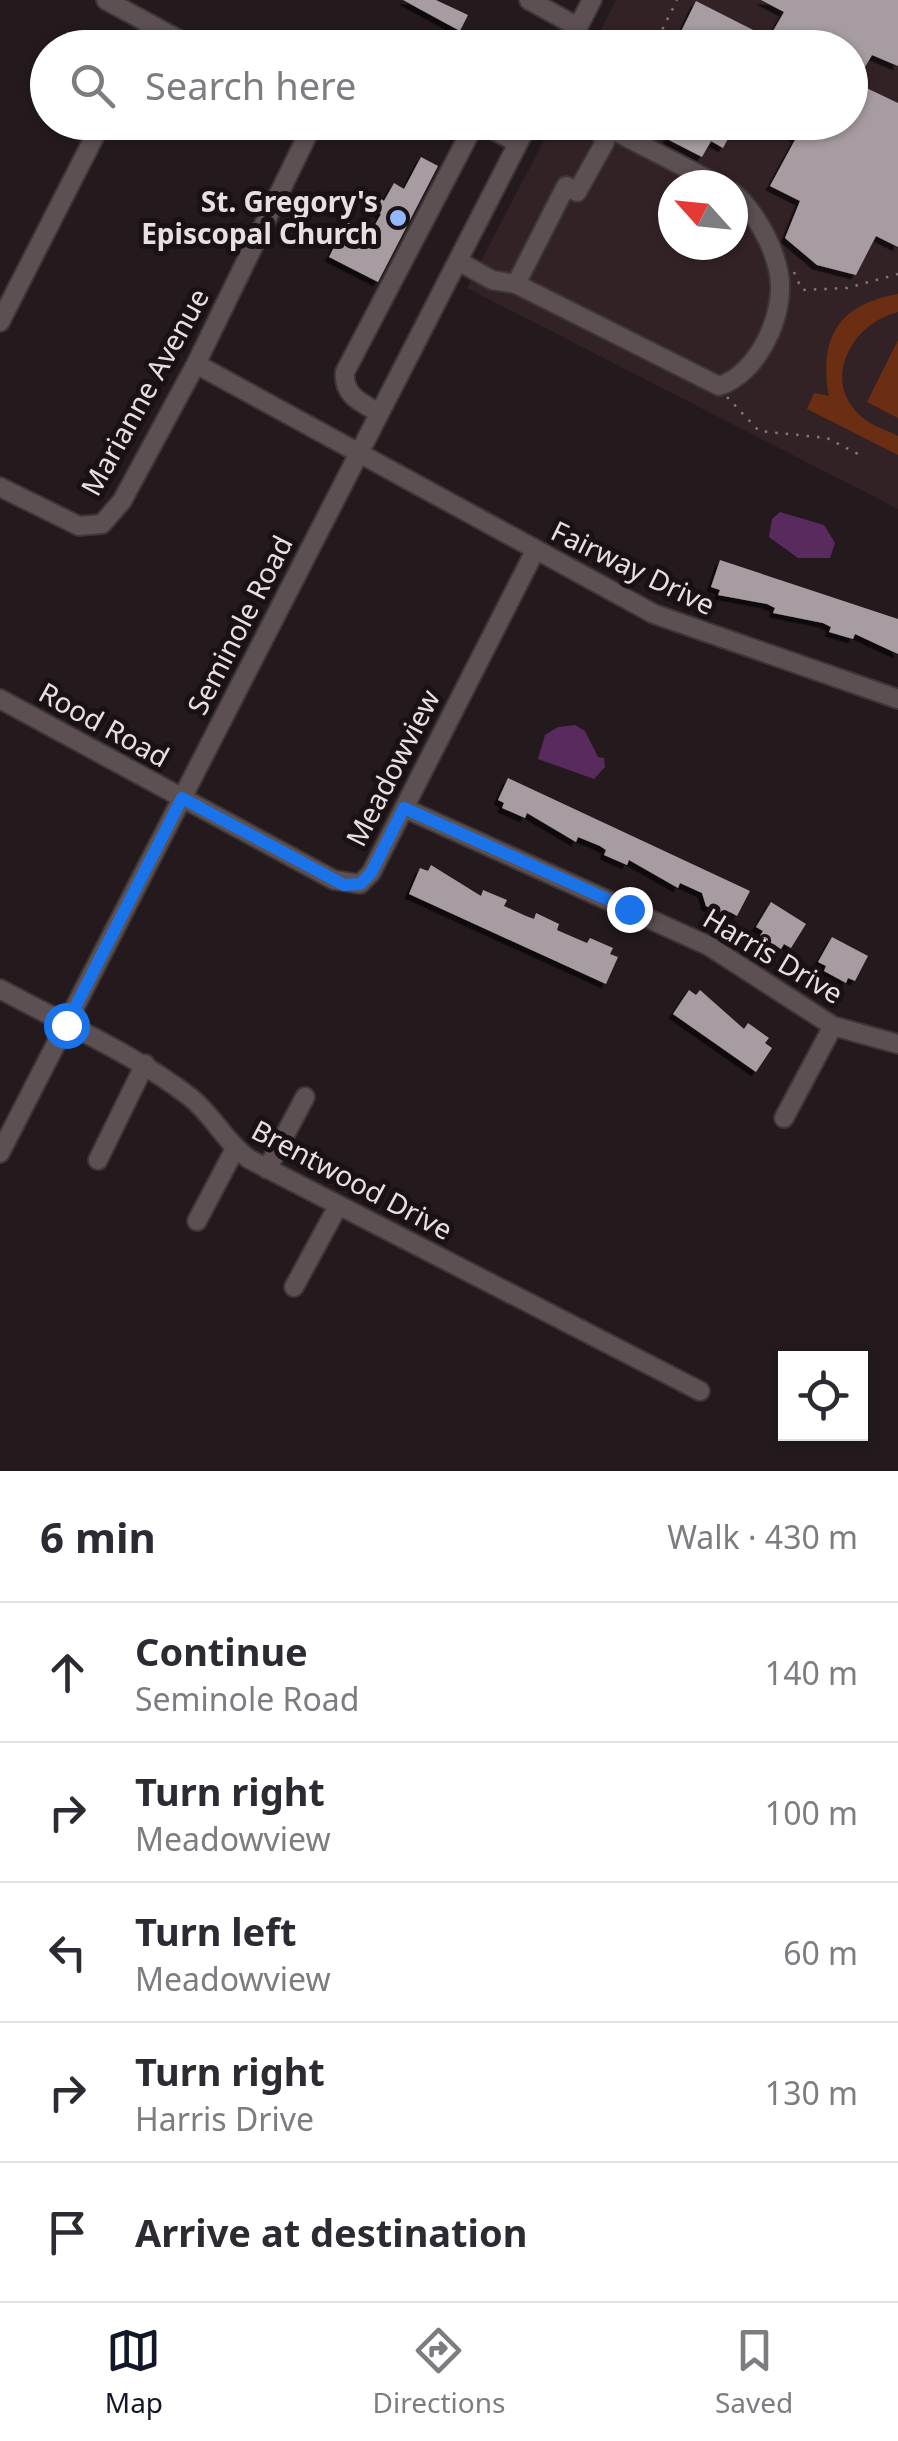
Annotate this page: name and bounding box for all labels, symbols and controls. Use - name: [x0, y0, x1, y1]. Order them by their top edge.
- search box: [30, 30, 868, 140]
- icon: search: [65, 58, 120, 113]
- text: Search here: [145, 59, 356, 111]
- north arrow: [658, 170, 748, 260]
- place label: St. Gregory's Episcopal Church: [141, 182, 378, 252]
- marker: St. Gregory's Episcopal Church: [387, 207, 409, 229]
- street label: Marianne Avenue: [71, 281, 217, 502]
- street label: Fairway Drive: [545, 511, 722, 623]
- street label: Seminole Road: [178, 528, 301, 721]
- street label: Rood Road: [33, 673, 176, 775]
- street label: Meadowview: [336, 683, 448, 852]
- route end: [607, 887, 653, 933]
- street label: Harris Drive: [697, 898, 850, 1012]
- route start: [44, 1003, 90, 1049]
- street label: Brentwood Drive: [246, 1110, 459, 1248]
- map controls: [778, 1351, 868, 1441]
- button: locate: [778, 1351, 868, 1441]
- text: 6 min: [40, 1508, 156, 1565]
- text: Walk · 430 m: [667, 1515, 858, 1558]
- text: Continue: [135, 1625, 308, 1677]
- icon: ahead: [40, 1645, 95, 1700]
- text: 140 m: [765, 1651, 858, 1694]
- text: Seminole Road: [135, 1677, 359, 1720]
- text: Turn right: [135, 1765, 325, 1817]
- icon: right: [40, 1785, 95, 1840]
- text: 100 m: [765, 1791, 858, 1834]
- text: Meadowview: [135, 1817, 331, 1860]
- text: Turn left: [135, 1905, 297, 1957]
- icon: left: [40, 1925, 95, 1980]
- text: 60 m: [783, 1931, 858, 1974]
- text: Meadowview: [135, 1957, 331, 2000]
- text: Turn right: [135, 2045, 325, 2097]
- icon: right: [40, 2065, 95, 2120]
- text: 130 m: [765, 2071, 858, 2114]
- text: Harris Drive: [135, 2097, 314, 2140]
- icon: arrive: [40, 2205, 95, 2260]
- text: Arrive at destination: [135, 2206, 527, 2258]
- tab: Map: [105, 2323, 163, 2421]
- tab: Directions: [373, 2323, 505, 2421]
- tab: Saved: [715, 2323, 793, 2421]

